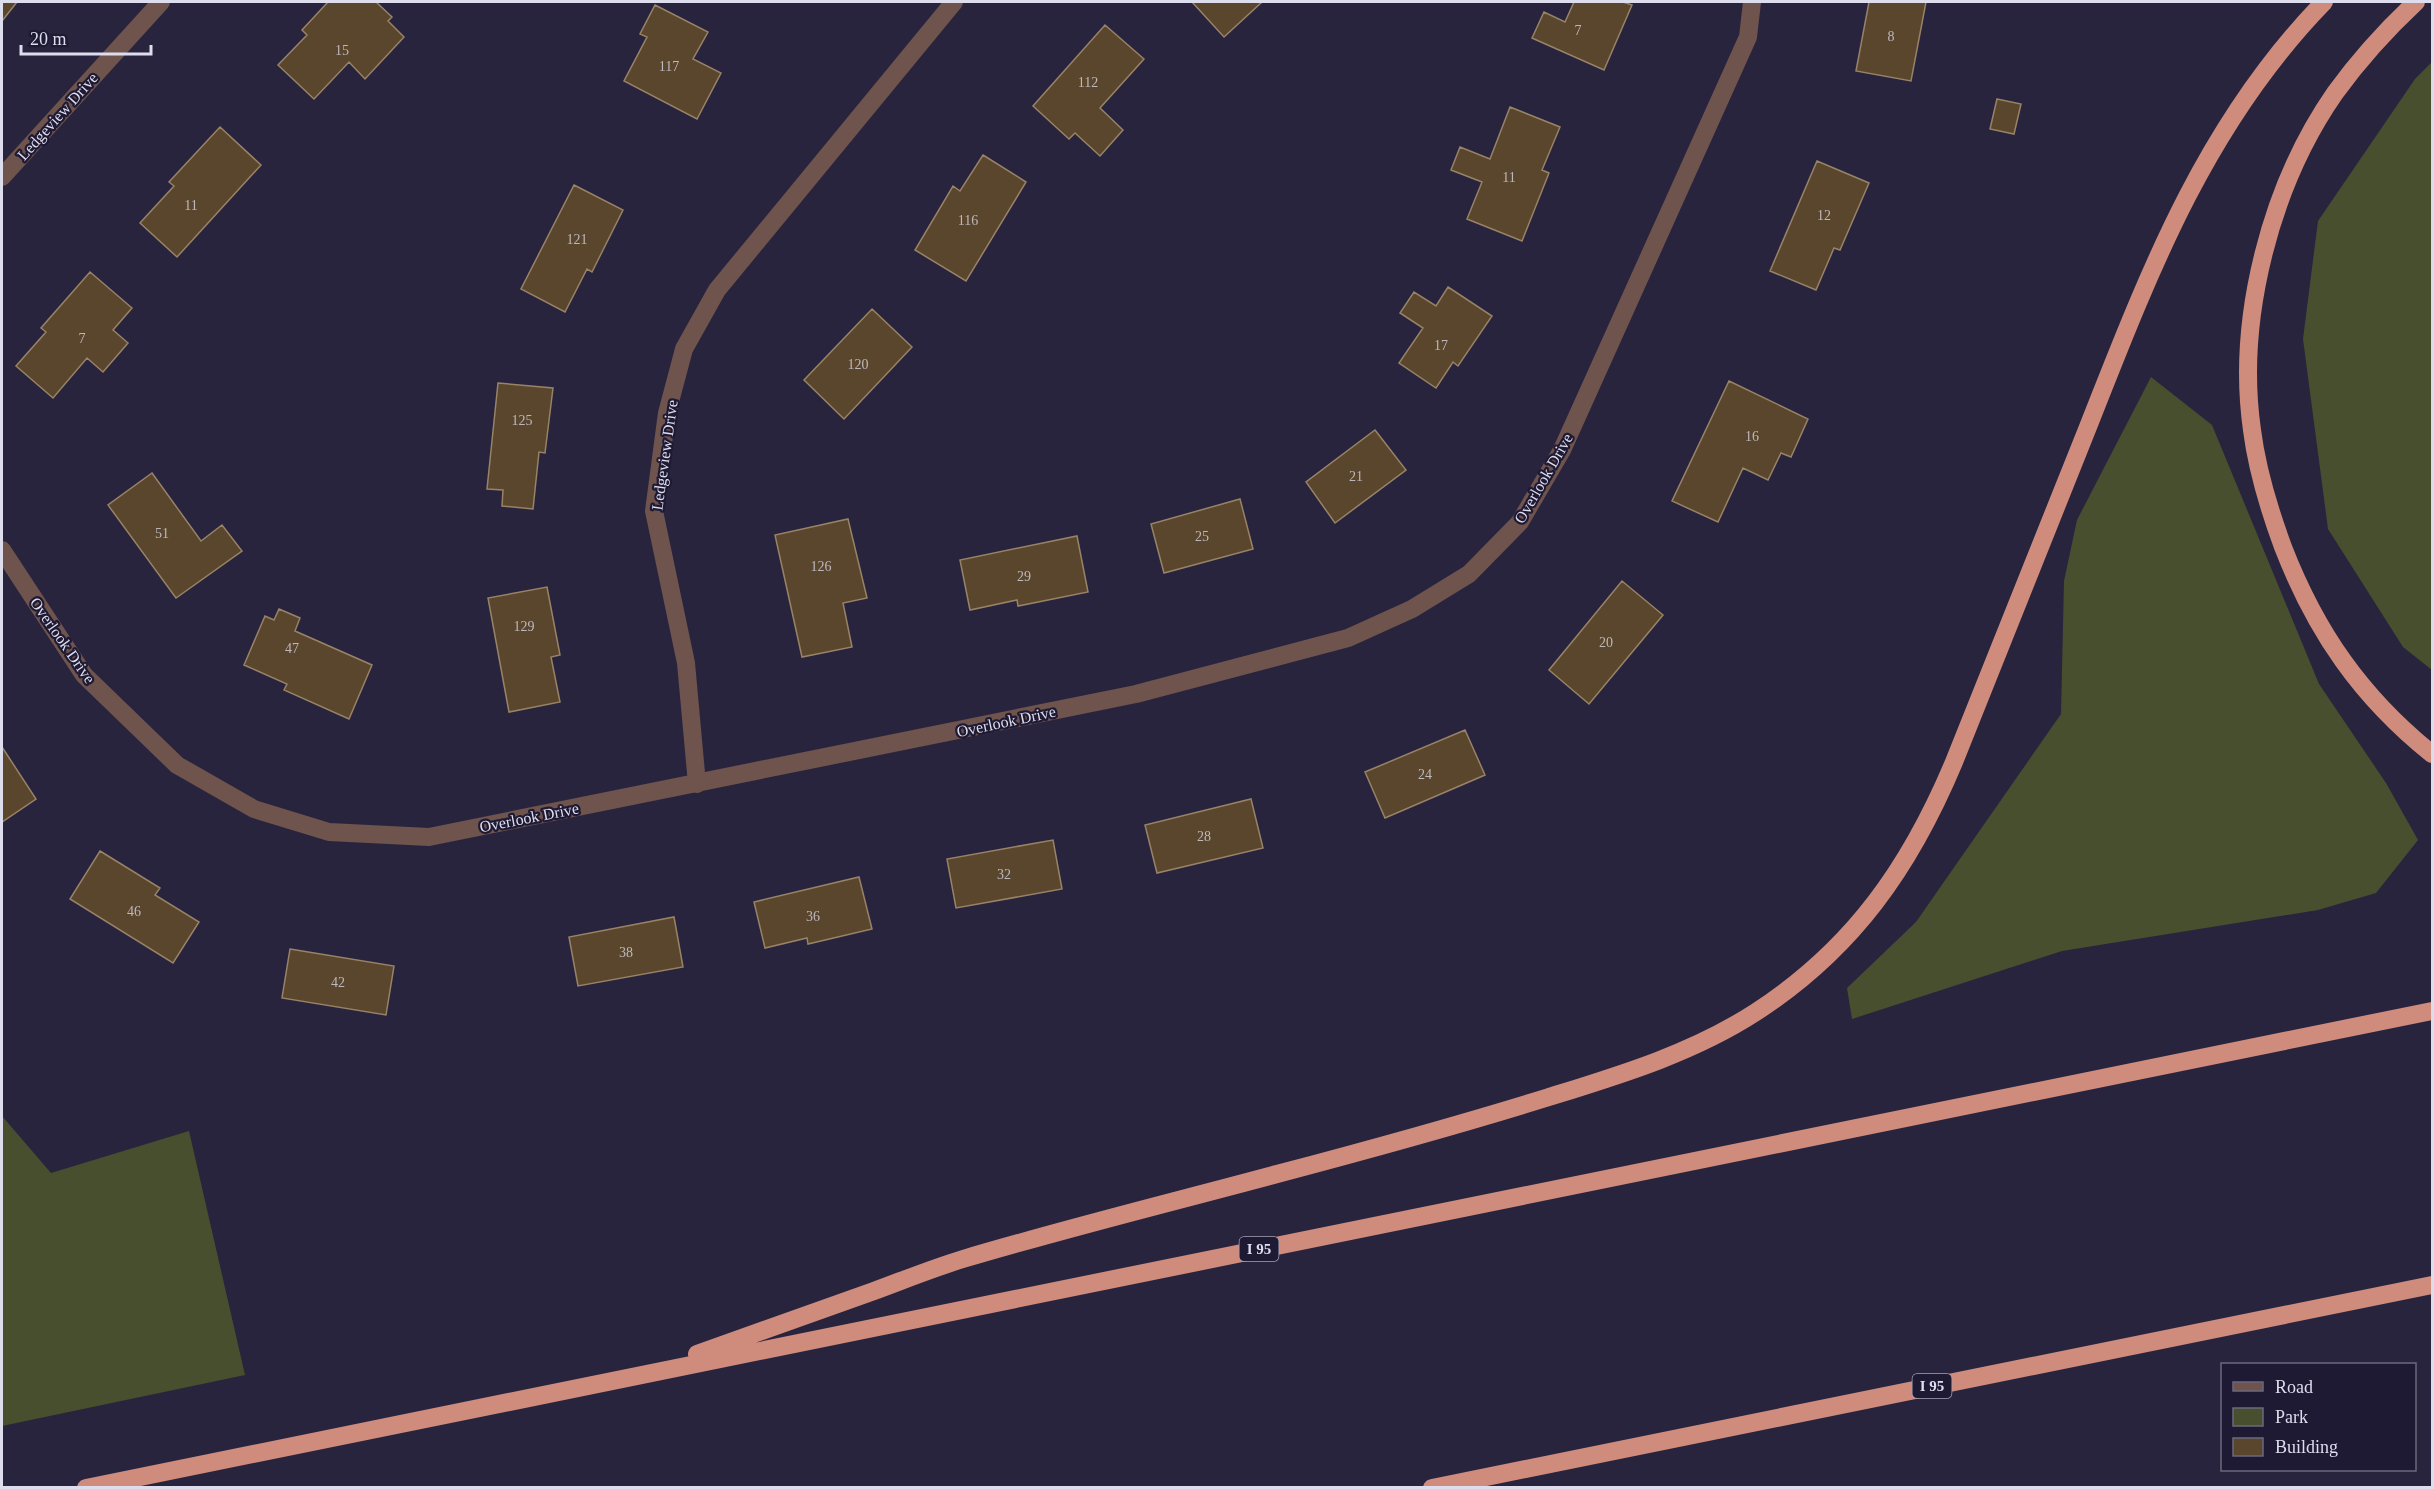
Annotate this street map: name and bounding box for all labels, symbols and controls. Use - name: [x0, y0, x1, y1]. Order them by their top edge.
- scale bar: [21, 18, 152, 56]
- house number: 7: [1575, 23, 1582, 38]
- text: 20 m: [30, 29, 67, 49]
- house number: 8: [1888, 29, 1895, 44]
- house number: 15: [335, 43, 349, 58]
- house number: 117: [659, 59, 679, 74]
- street label: Ledgeview Drive: [14, 69, 102, 164]
- house number: 112: [1078, 75, 1098, 90]
- house number: 11: [1502, 170, 1516, 185]
- house number: 11: [184, 198, 198, 213]
- house number: 12: [1817, 208, 1831, 223]
- house number: 116: [958, 213, 978, 228]
- house number: 121: [567, 232, 588, 247]
- house number: 7: [79, 331, 86, 346]
- house number: 17: [1434, 338, 1448, 353]
- house number: 120: [848, 357, 869, 372]
- street label: Ledgeview Drive: [648, 399, 682, 512]
- house number: 125: [512, 413, 533, 428]
- house number: 16: [1745, 429, 1759, 444]
- street label: Overlook Drive: [1511, 430, 1576, 526]
- house number: 21: [1349, 469, 1363, 484]
- house number: 51: [155, 526, 169, 541]
- house number: 25: [1195, 529, 1209, 544]
- house number: 126: [811, 559, 832, 574]
- house number: 29: [1017, 569, 1031, 584]
- street label: Overlook Drive: [27, 594, 98, 686]
- house number: 129: [514, 619, 535, 634]
- house number: 20: [1599, 635, 1613, 650]
- house number: 47: [285, 641, 299, 656]
- street label: Overlook Drive: [955, 703, 1057, 740]
- house number: 24: [1418, 767, 1432, 782]
- street label: Overlook Drive: [478, 800, 580, 835]
- house number: 28: [1197, 829, 1211, 844]
- house number: 32: [997, 867, 1011, 882]
- house number: 46: [127, 904, 141, 919]
- house number: 36: [806, 909, 820, 924]
- house number: 38: [619, 945, 633, 960]
- house number: 42: [331, 975, 345, 990]
- road number: I 95: [1240, 1237, 1278, 1261]
- legend: [2221, 1363, 2416, 1471]
- road number: I 95: [1912, 1374, 1952, 1398]
- text: Road: [2275, 1377, 2313, 1397]
- text: Park: [2275, 1407, 2308, 1427]
- text: Building: [2275, 1437, 2338, 1457]

